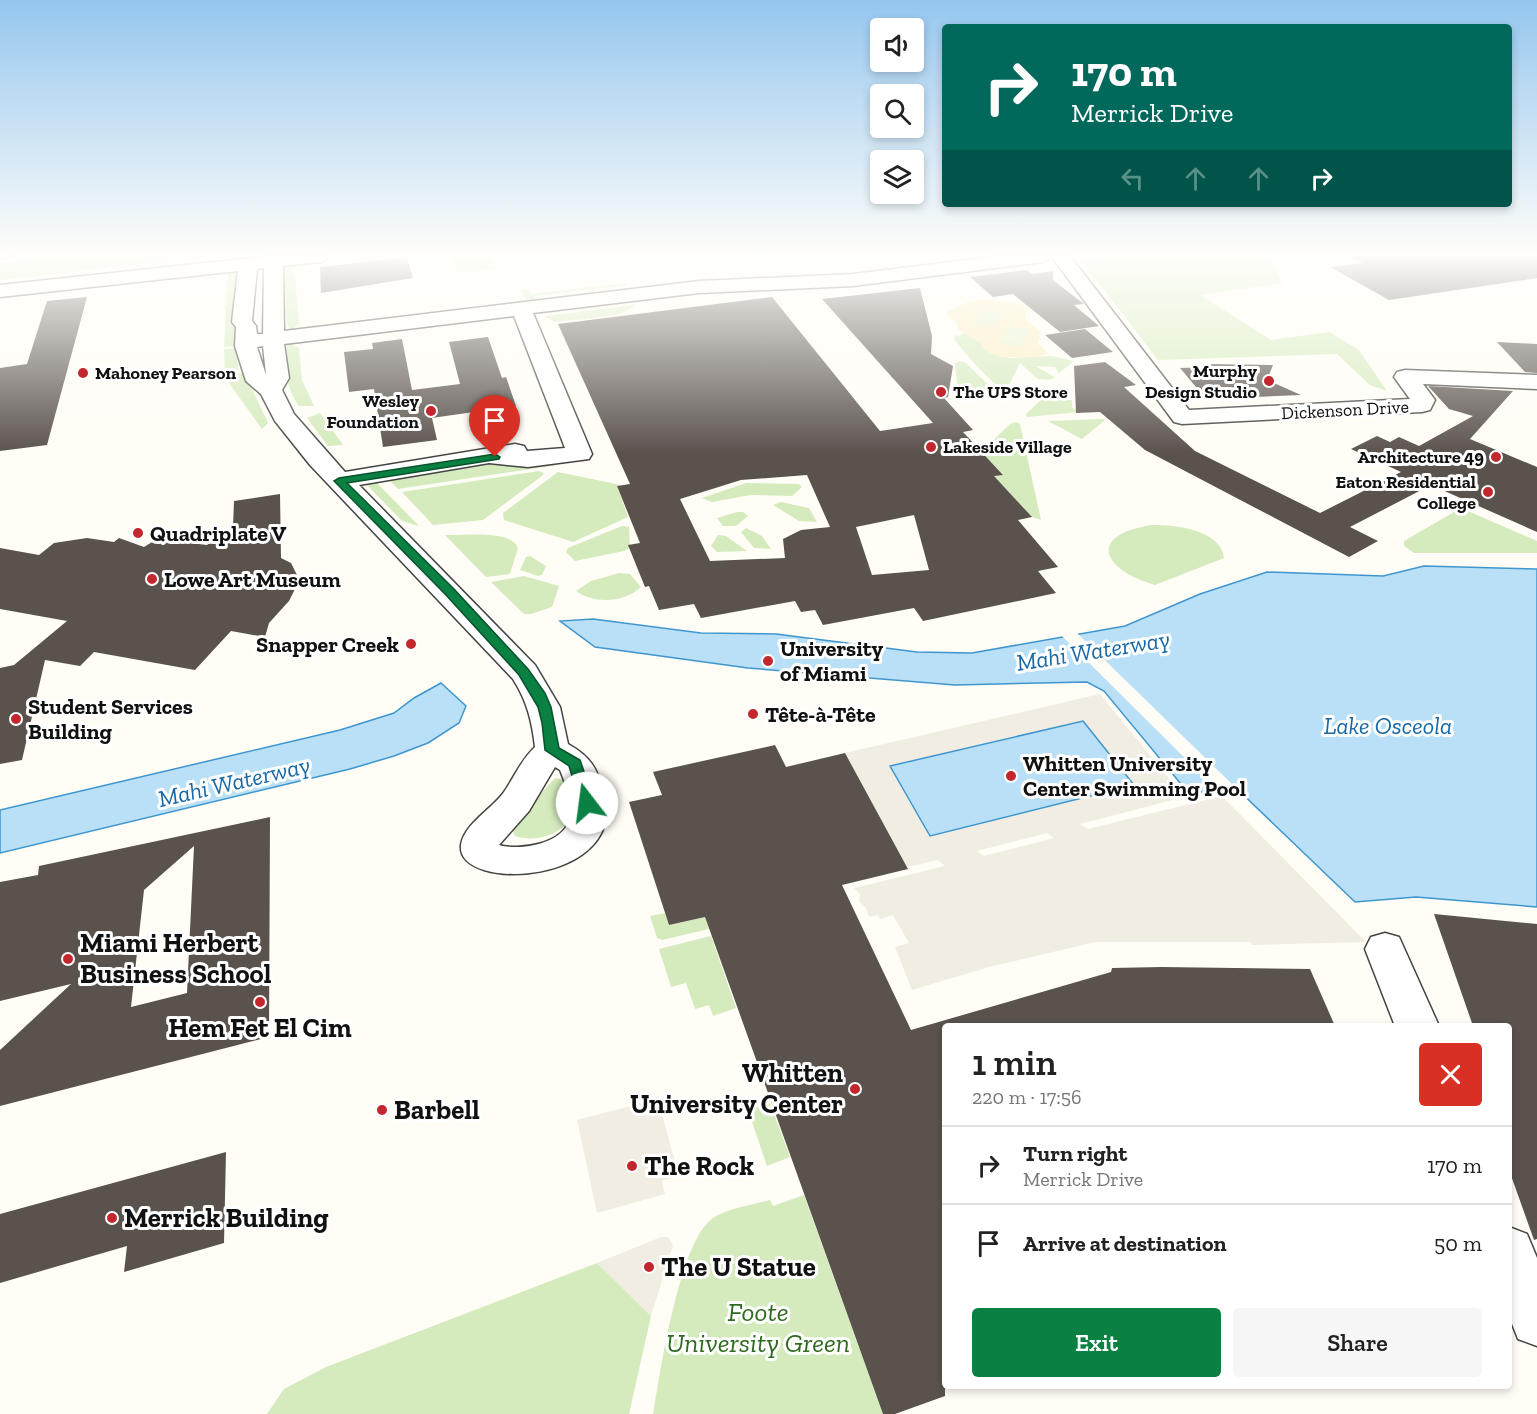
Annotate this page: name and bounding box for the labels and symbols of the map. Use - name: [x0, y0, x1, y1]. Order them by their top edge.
- place label: Murphy Design Studio: [1145, 360, 1258, 403]
- place label: Mahoney Pearson: [95, 362, 236, 384]
- marker: Mahoney Pearson: [76, 366, 90, 380]
- marker: Murphy Design Studio: [1262, 374, 1276, 388]
- place label: The UPS Store: [953, 381, 1068, 403]
- marker: The UPS Store: [934, 385, 948, 399]
- place label: Wesley Foundation: [326, 390, 419, 433]
- pin: [469, 395, 520, 457]
- street label: Dickenson Drive: [1281, 396, 1409, 424]
- marker: Wesley Foundation: [424, 404, 438, 418]
- place label: Lakeside Village: [943, 436, 1072, 458]
- marker: Lakeside Village: [924, 440, 938, 454]
- place label: Architecture 49: [1357, 446, 1484, 468]
- marker: Architecture 49: [1489, 450, 1503, 464]
- place label: Eaton Residential College: [1335, 471, 1476, 514]
- marker: Eaton Residential College: [1481, 485, 1495, 499]
- place label: Quadriplate V: [150, 520, 286, 547]
- marker: Quadriplate V: [131, 526, 145, 540]
- place label: Lowe Art Museum: [164, 566, 342, 593]
- marker: Lowe Art Museum: [145, 572, 159, 586]
- water label: Mahi Waterway: [1014, 624, 1172, 677]
- place label: Snapper Creek: [256, 631, 399, 658]
- place label: University of Miami: [780, 635, 883, 687]
- marker: Snapper Creek: [404, 637, 418, 651]
- marker: University of Miami: [761, 654, 775, 668]
- place label: Student Services Building: [28, 693, 193, 745]
- place label: Tête-à-Tête: [765, 701, 876, 728]
- marker: Tête-à-Tête: [746, 707, 760, 721]
- water label: Lake Osceola: [1324, 711, 1452, 740]
- marker: Student Services Building: [9, 712, 23, 726]
- water label: Mahi Waterway: [155, 750, 313, 813]
- place label: Whitten University Center Swimming Pool: [1023, 750, 1246, 802]
- marker: Whitten University Center Swimming Pool: [1004, 769, 1018, 783]
- position arrow: [555, 771, 619, 835]
- place label: Miami Herbert Business School: [80, 927, 272, 990]
- marker: Miami Herbert Business School: [61, 952, 75, 966]
- marker: Hem Fet El Cim: [253, 995, 267, 1009]
- place label: Hem Fet El Cim: [168, 1012, 352, 1044]
- place label: Whitten University Center: [630, 1057, 843, 1120]
- marker: Whitten University Center: [848, 1082, 862, 1096]
- place label: Barbell: [394, 1094, 480, 1126]
- marker: Barbell: [375, 1103, 389, 1117]
- place label: The Rock: [644, 1150, 754, 1182]
- marker: The Rock: [625, 1159, 639, 1173]
- place label: Merrick Building: [124, 1202, 329, 1234]
- marker: Merrick Building: [105, 1211, 119, 1225]
- place label: The U Statue: [661, 1251, 816, 1283]
- marker: The U Statue: [642, 1260, 656, 1274]
- park label: Foote University Green: [666, 1296, 850, 1359]

